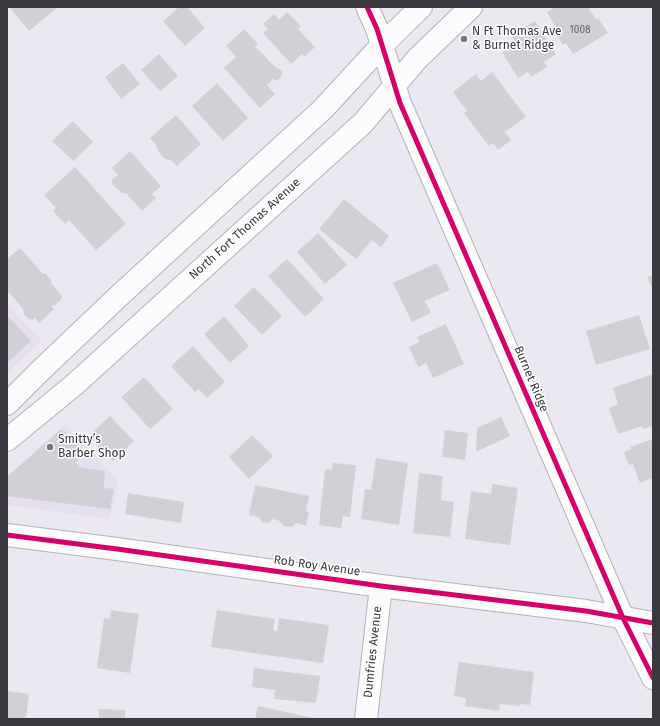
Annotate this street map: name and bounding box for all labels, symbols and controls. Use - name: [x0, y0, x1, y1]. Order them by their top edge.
- house number: 1008: [570, 24, 590, 36]
- place label: N Ft Thomas Ave & Burnet Ridge: [472, 25, 562, 53]
- marker: N Ft Thomas Ave & Burnet Ridge: [459, 34, 469, 44]
- street label: North Fort Thomas Avenue: [186, 175, 304, 283]
- street label: Burnet Ridge: [511, 344, 551, 414]
- place label: Smitty’s Barber Shop: [58, 433, 126, 461]
- marker: Smitty’s Barber Shop: [45, 442, 55, 452]
- street label: Rob Roy Avenue: [273, 553, 361, 579]
- street label: Dumfries Avenue: [361, 605, 385, 699]

